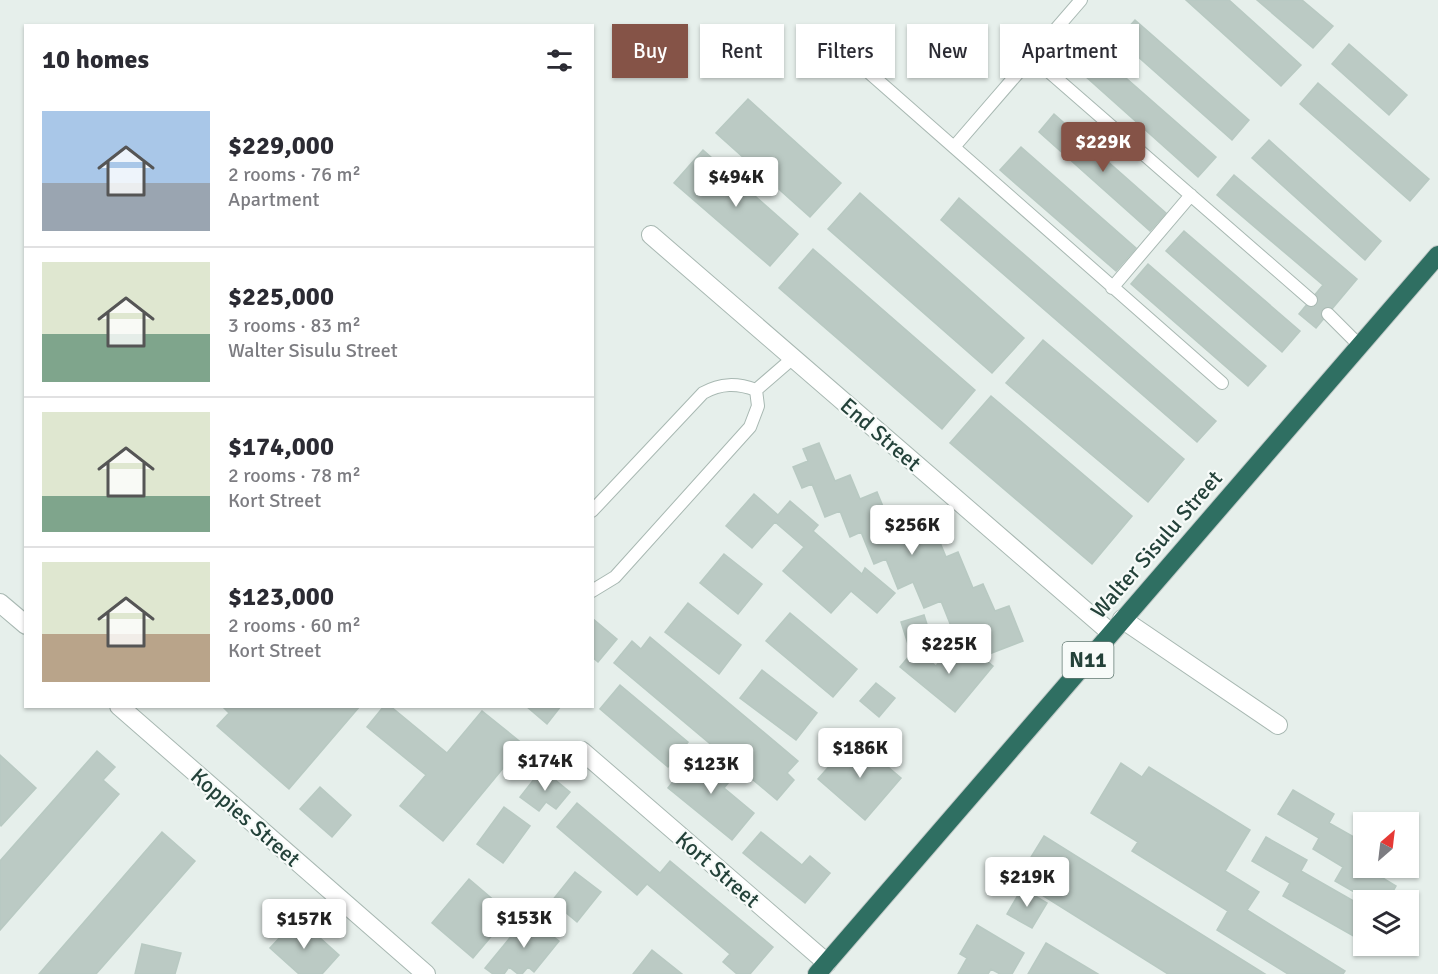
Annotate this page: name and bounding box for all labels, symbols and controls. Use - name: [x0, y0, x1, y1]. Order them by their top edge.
- chip: Buy: [612, 24, 688, 78]
- chip: Rent: [700, 24, 784, 78]
- chip: Filters: [796, 24, 895, 78]
- chip: New: [907, 24, 988, 78]
- chip: Apartment: [1000, 24, 1139, 78]
- text: 10 homes: [42, 44, 149, 76]
- icon: filters: [543, 44, 576, 77]
- pin: $229K: [1061, 122, 1145, 173]
- text: $229K: [1075, 129, 1131, 154]
- text: $229,000: [228, 130, 334, 162]
- icon: home: [90, 135, 162, 207]
- pin: $494K: [694, 157, 778, 208]
- text: 2 rooms · 76 m²: [228, 162, 361, 187]
- text: $494K: [708, 164, 764, 189]
- text: Apartment: [228, 187, 320, 212]
- text: $225,000: [228, 281, 334, 313]
- icon: home: [90, 286, 162, 358]
- text: 3 rooms · 83 m²: [228, 313, 361, 338]
- text: Walter Sisulu Street: [228, 338, 398, 363]
- street label: End Street: [835, 392, 927, 477]
- text: $174,000: [228, 431, 334, 463]
- icon: home: [90, 436, 162, 508]
- text: 2 rooms · 78 m²: [228, 463, 361, 488]
- street label: Walter Sisulu Street: [1085, 465, 1228, 624]
- text: Kort Street: [228, 488, 321, 513]
- pin: $256K: [870, 505, 954, 556]
- text: $256K: [884, 512, 940, 537]
- text: $123,000: [228, 581, 334, 613]
- icon: home: [90, 586, 162, 658]
- text: 2 rooms · 60 m²: [228, 613, 361, 638]
- pin: $225K: [907, 624, 991, 675]
- text: $225K: [921, 631, 977, 656]
- text: Kort Street: [228, 638, 321, 663]
- road number: N11: [1062, 642, 1114, 678]
- pin: $186K: [818, 728, 902, 779]
- text: $186K: [832, 735, 888, 760]
- pin: $174K: [503, 741, 587, 792]
- pin: $123K: [669, 744, 753, 795]
- text: $174K: [517, 748, 573, 773]
- text: $123K: [683, 751, 739, 776]
- street label: Koppies Street: [185, 762, 306, 872]
- north arrow: [1353, 812, 1419, 878]
- map controls: [1353, 812, 1419, 956]
- street label: Kort Street: [670, 826, 765, 913]
- pin: $219K: [985, 857, 1069, 908]
- text: $219K: [999, 864, 1055, 889]
- button: layers: [1353, 890, 1419, 956]
- pin: $153K: [482, 898, 566, 949]
- pin: $157K: [262, 899, 346, 950]
- text: $153K: [496, 905, 552, 930]
- text: $157K: [276, 906, 332, 931]

